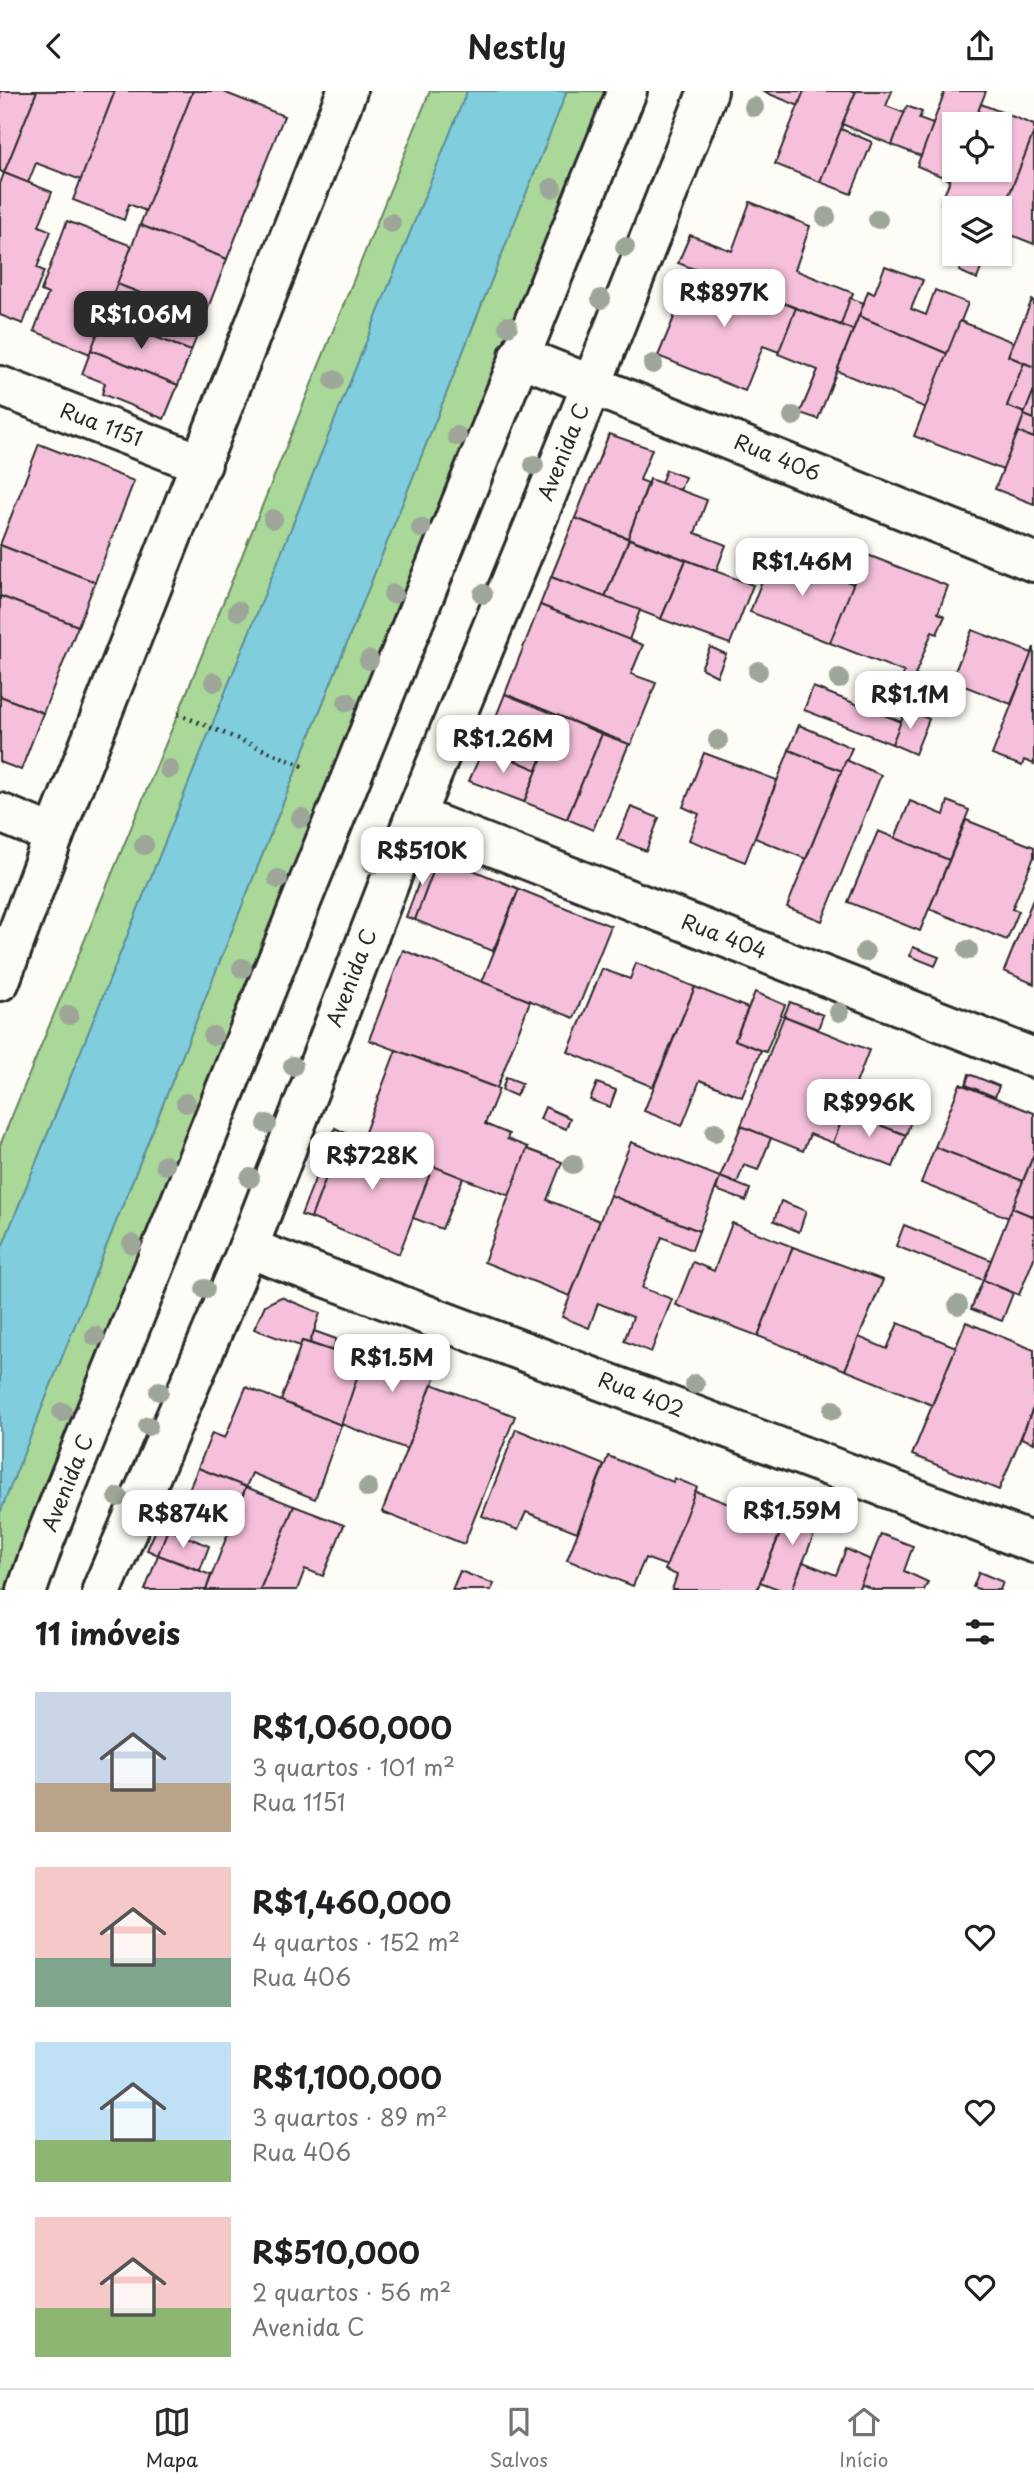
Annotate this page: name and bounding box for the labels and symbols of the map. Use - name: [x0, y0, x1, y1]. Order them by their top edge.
- pin: R$897K: [667, 269, 781, 329]
- pin: R$1.06M: [76, 292, 206, 351]
- street label: Rua 1151: [56, 393, 147, 453]
- street label: Avenida C: [528, 398, 596, 505]
- street label: Rua 406: [730, 424, 826, 488]
- pin: R$1.46M: [737, 539, 867, 598]
- pin: R$1.1M: [853, 671, 967, 731]
- pin: R$1.26M: [438, 715, 568, 775]
- pin: R$510K: [365, 827, 479, 887]
- street label: Rua 404: [677, 904, 772, 966]
- street label: Avenida C: [317, 924, 384, 1031]
- pin: R$996K: [812, 1079, 926, 1139]
- pin: R$728K: [315, 1133, 429, 1192]
- pin: R$1.5M: [335, 1335, 449, 1394]
- street label: Rua 402: [594, 1362, 689, 1424]
- street label: Avenida C: [32, 1429, 100, 1536]
- pin: R$1.59M: [727, 1487, 857, 1547]
- pin: R$874K: [126, 1491, 240, 1550]

